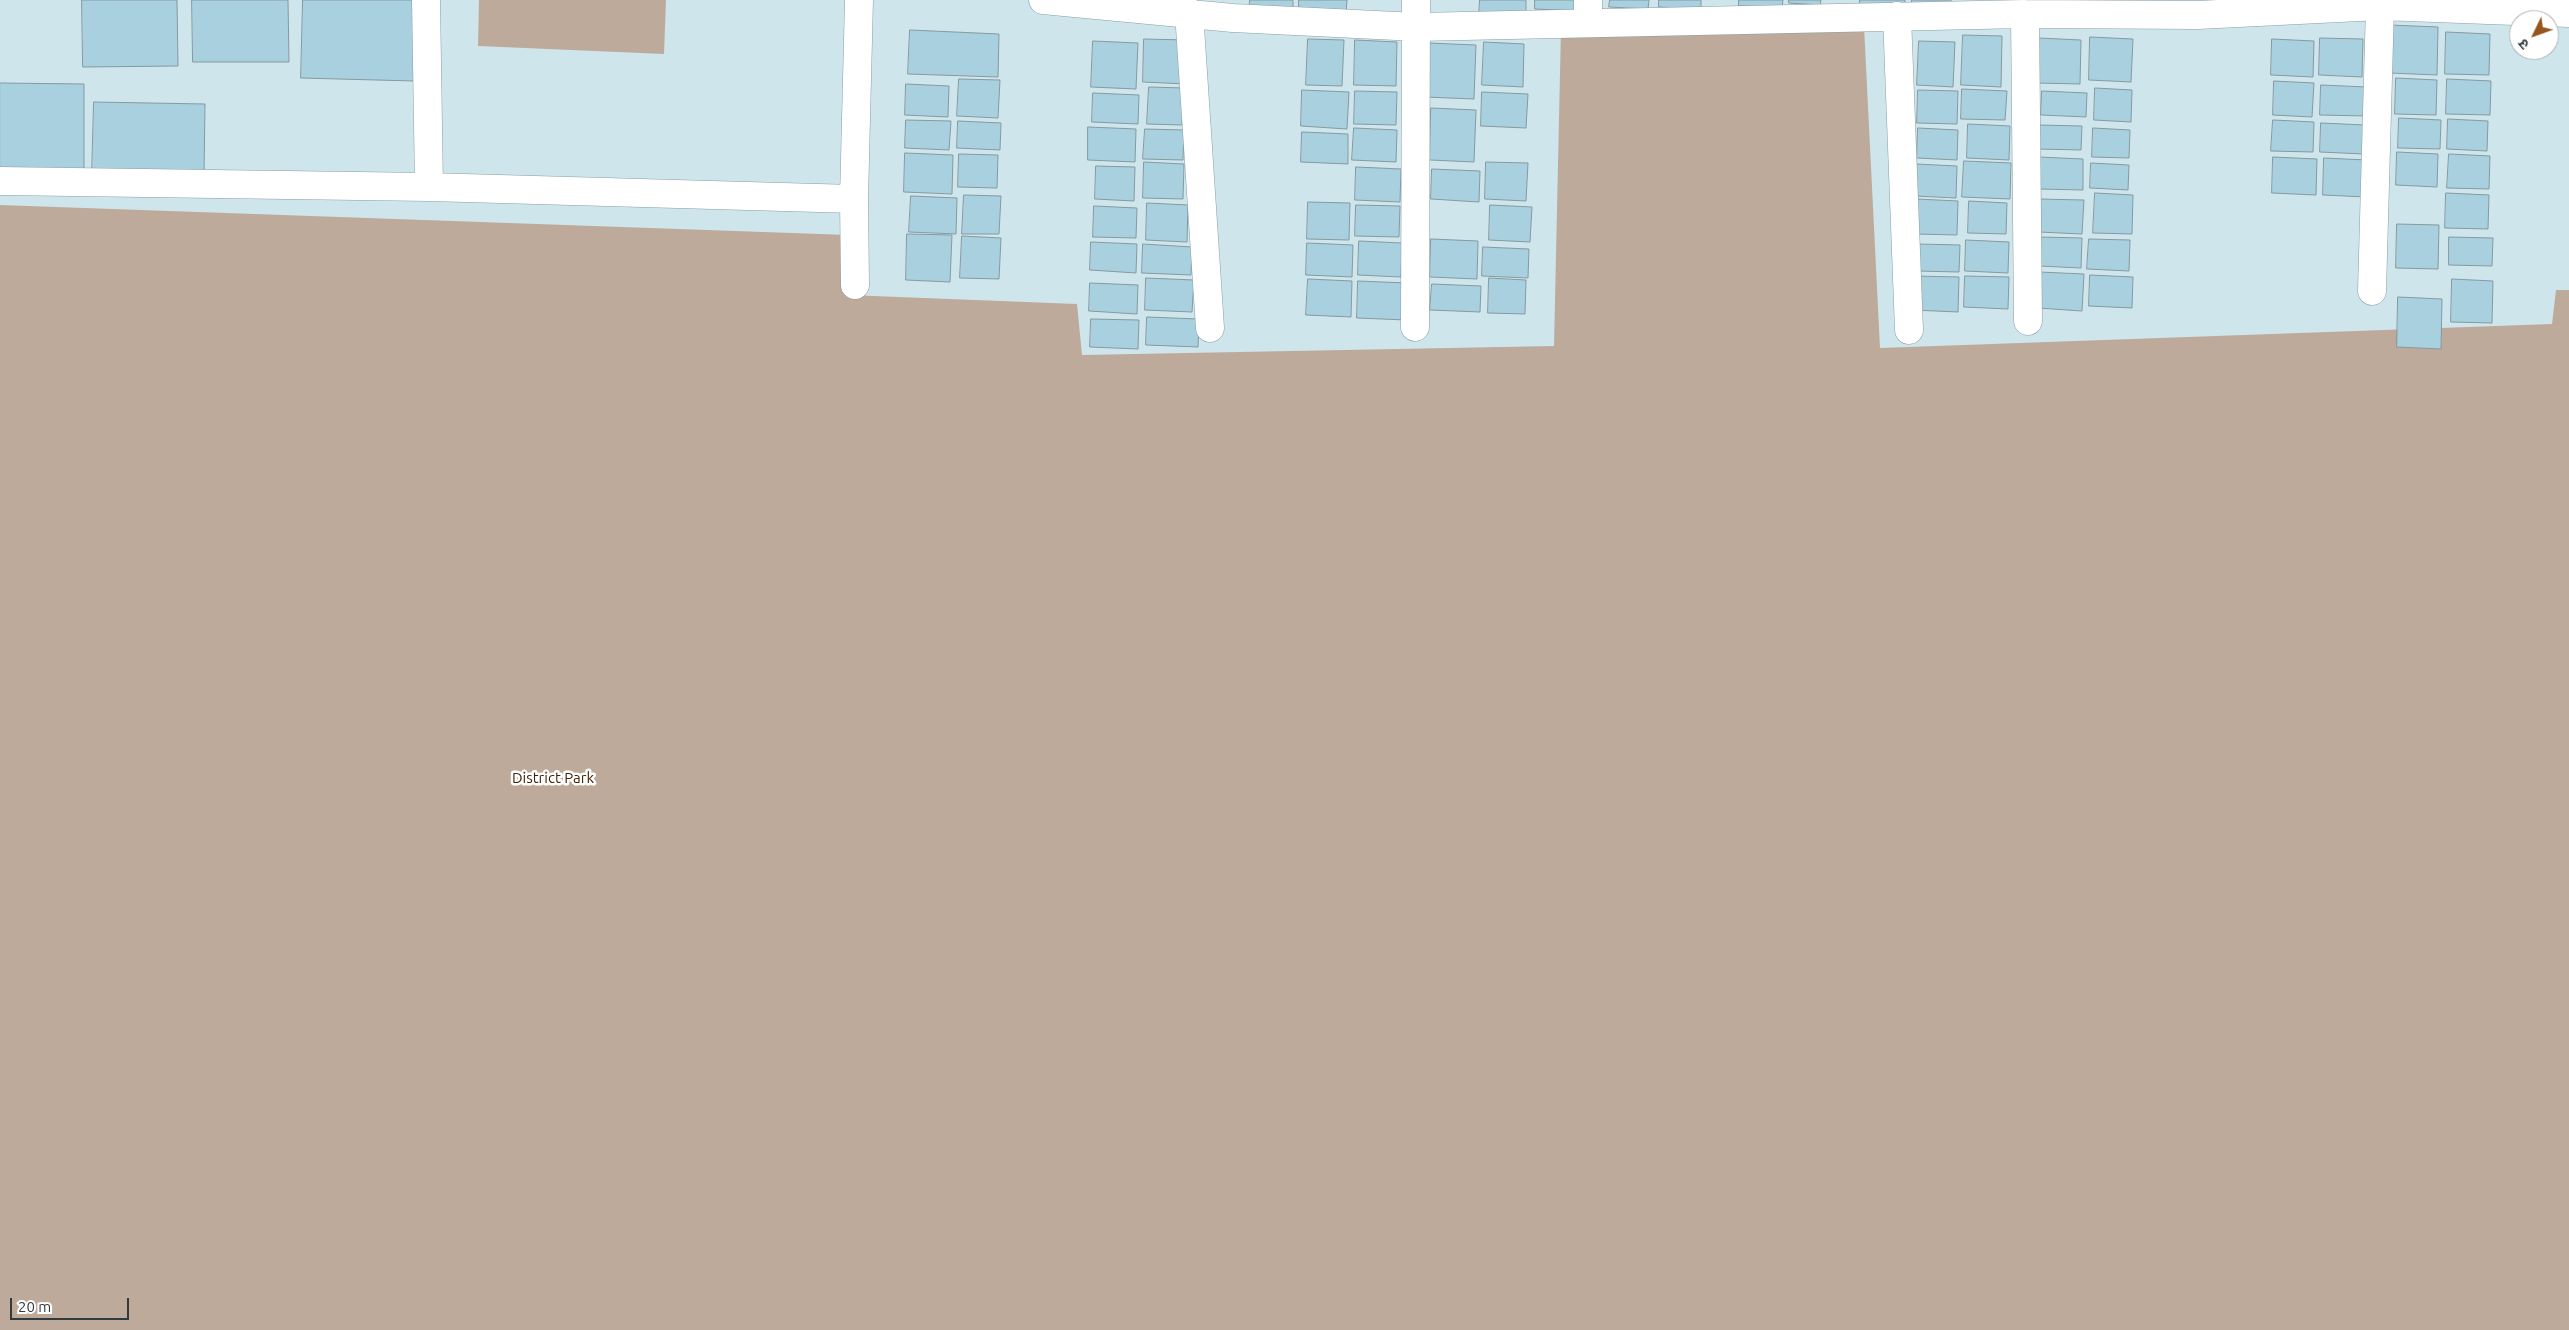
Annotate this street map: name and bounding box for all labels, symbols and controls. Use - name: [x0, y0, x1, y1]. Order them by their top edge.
- north arrow: [2509, 10, 2559, 60]
- text: उ: [2515, 36, 2532, 53]
- park label: District Park: [512, 769, 594, 787]
- scale bar: [12, 1288, 131, 1320]
- text: 20 m: [18, 1298, 51, 1315]

